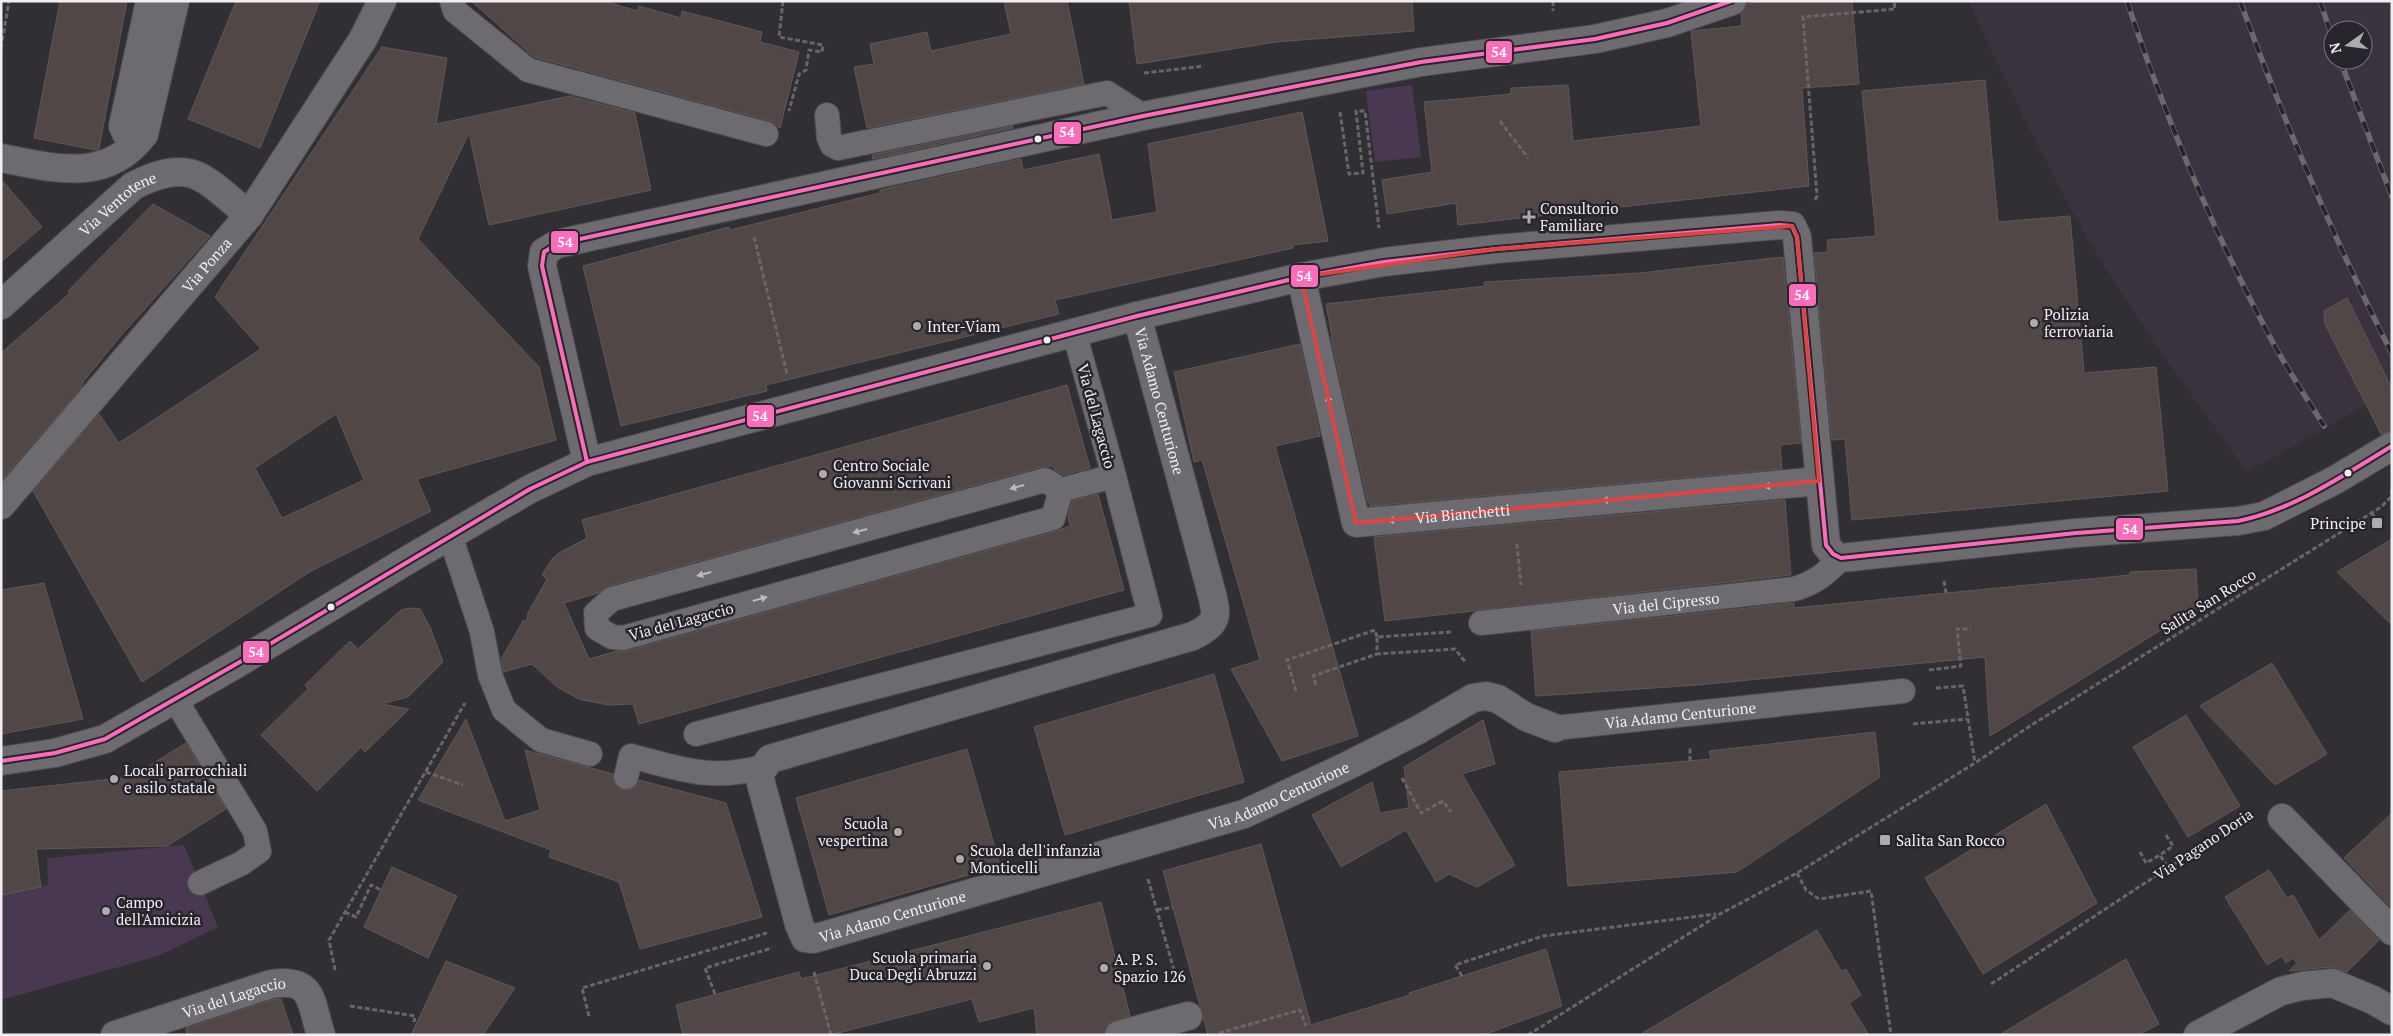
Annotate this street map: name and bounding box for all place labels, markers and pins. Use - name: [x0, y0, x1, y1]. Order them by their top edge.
- unlabelled marker: [1033, 134, 1043, 144]
- place label: Consultorio Familiare: [1540, 198, 1619, 235]
- marker: Consultorio Familiare: [1522, 210, 1536, 224]
- place label: Polizia ferroviaria: [2044, 304, 2114, 341]
- place label: Inter-Viam: [927, 316, 1000, 336]
- marker: Polizia ferroviaria: [2028, 317, 2040, 329]
- marker: Inter-Viam: [911, 320, 923, 332]
- unlabelled marker: [1042, 335, 1052, 345]
- place label: Centro Sociale Giovanni Scrivani: [833, 455, 951, 492]
- marker: Centro Sociale Giovanni Scrivani: [817, 468, 829, 480]
- unlabelled marker: [2343, 468, 2353, 478]
- place label: Principe: [2310, 513, 2366, 533]
- marker: Principe: [2370, 516, 2384, 530]
- unlabelled marker: [326, 602, 336, 612]
- place label: Locali parrocchiali e asilo statale: [124, 760, 247, 797]
- marker: Locali parrocchiali e asilo statale: [108, 773, 120, 785]
- place label: Scuola vespertina: [817, 813, 888, 850]
- marker: Scuola vespertina: [892, 826, 904, 838]
- place label: Salita San Rocco: [1896, 830, 2005, 850]
- marker: Salita San Rocco: [1878, 833, 1892, 847]
- place label: Scuola dell'infanzia Monticelli: [970, 840, 1101, 877]
- marker: Scuola dell'infanzia Monticelli: [954, 853, 966, 865]
- place label: Campo dell'Amicizia: [116, 892, 201, 929]
- marker: Campo dell'Amicizia: [100, 905, 112, 917]
- place label: Scuola primaria Duca Degli Abruzzi: [850, 947, 977, 984]
- place label: A. P. S. Spazio 126: [1114, 949, 1186, 986]
- marker: Scuola primaria Duca Degli Abruzzi: [981, 960, 993, 972]
- marker: A. P. S. Spazio 126: [1098, 962, 1110, 974]

